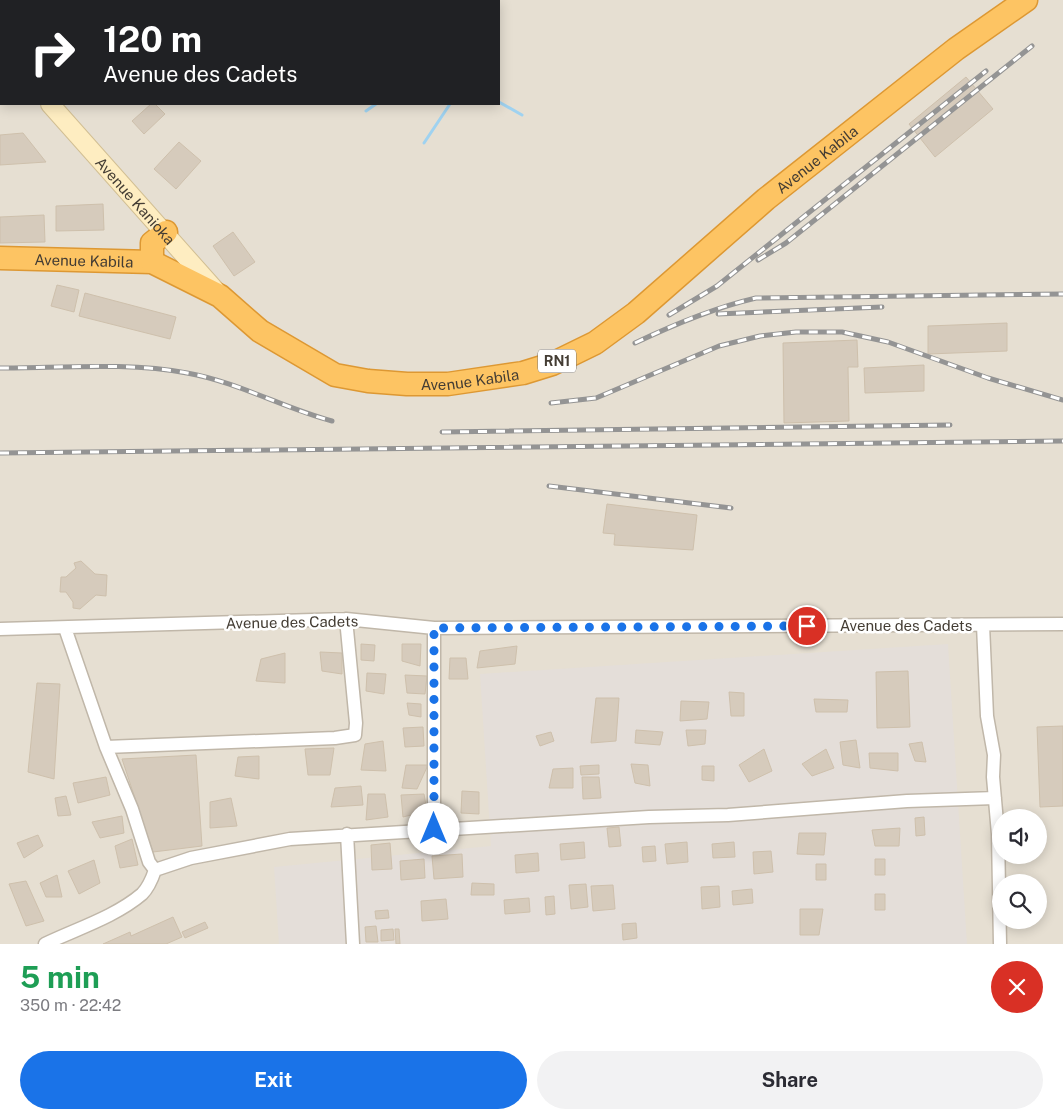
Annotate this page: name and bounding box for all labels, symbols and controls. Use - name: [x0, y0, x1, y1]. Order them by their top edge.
- text: 120 m: [103, 19, 202, 60]
- icon: right: [20, 20, 85, 85]
- text: Avenue des Cadets: [103, 61, 297, 87]
- street label: Avenue Kabila: [772, 122, 861, 196]
- street label: Avenue Kanioka: [92, 153, 179, 248]
- street label: Avenue Kabila: [34, 250, 134, 270]
- road number: RN1: [538, 350, 576, 372]
- street label: Avenue Kabila: [421, 365, 520, 393]
- pin: [786, 605, 828, 647]
- street label: Avenue des Cadets: [226, 612, 358, 632]
- icon: arrive: [793, 612, 821, 640]
- street label: Avenue des Cadets: [840, 617, 972, 634]
- position arrow: [407, 802, 459, 854]
- map controls: [992, 809, 1047, 929]
- button: sound: [992, 809, 1047, 864]
- button: search: [992, 874, 1047, 929]
- text: 5 min: [20, 959, 100, 995]
- button: close: [991, 961, 1043, 1013]
- text: 350 m · 22:42: [20, 996, 121, 1015]
- button: Exit: [20, 1051, 527, 1109]
- button: Share: [537, 1051, 1043, 1109]

